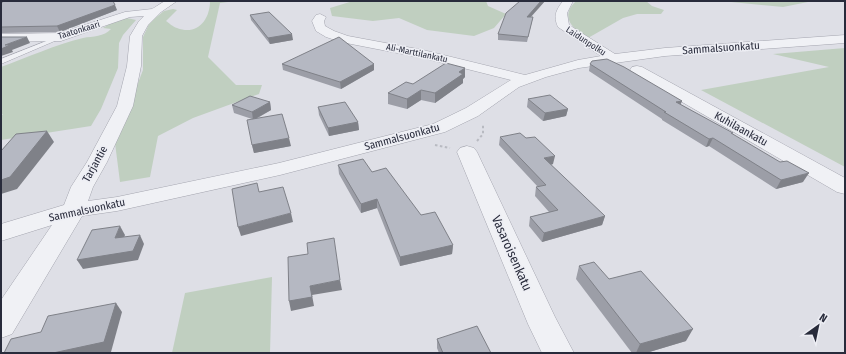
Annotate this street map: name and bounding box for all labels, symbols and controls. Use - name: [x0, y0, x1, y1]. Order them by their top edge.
- street label: Taatonkaari: [57, 19, 101, 41]
- street label: Laidunpolku: [564, 24, 608, 58]
- street label: Sammalsuonkatu: [682, 39, 760, 57]
- street label: Ali-Marttilankatu: [385, 42, 449, 64]
- street label: Kuhilaankatu: [712, 109, 770, 149]
- street label: Sammalsuonkatu: [363, 121, 441, 153]
- street label: Tarjantie: [80, 144, 110, 184]
- street label: Sammalsuonkatu: [48, 196, 126, 224]
- street label: Vasaroisenkatu: [489, 213, 535, 293]
- north arrow: [798, 306, 838, 346]
- text: N: [817, 311, 829, 325]

